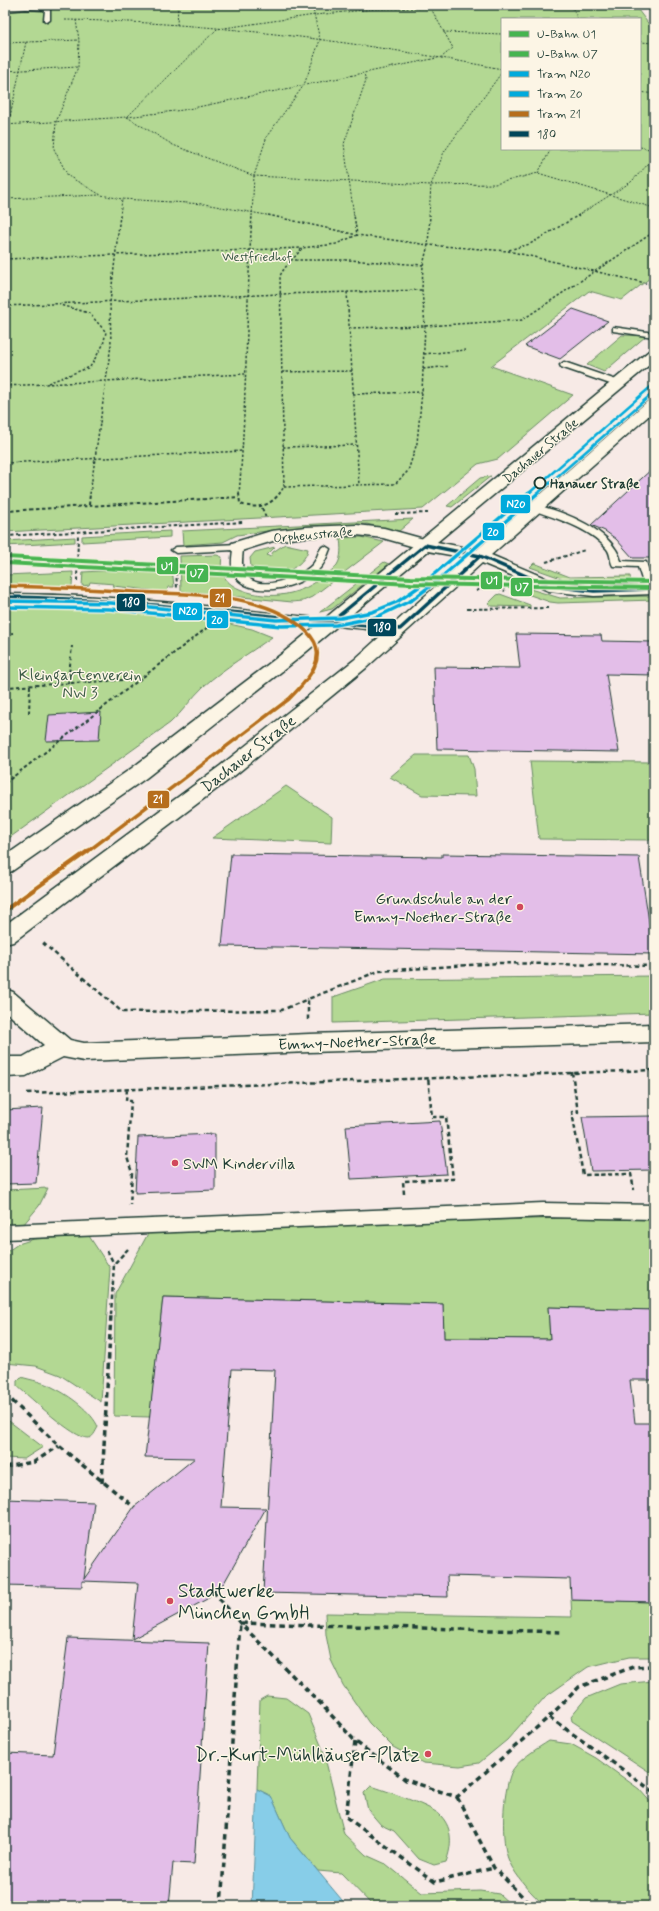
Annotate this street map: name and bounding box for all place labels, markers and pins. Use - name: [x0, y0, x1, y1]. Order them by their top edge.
- marker: Hanauer Straße: [533, 476, 547, 490]
- place label: Hanauer Straße: [550, 476, 640, 493]
- place label: Grundschule an der Emmy-Noether-Straße: [354, 889, 513, 928]
- marker: Grundschule an der Emmy-Noether-Straße: [515, 902, 525, 912]
- place label: SWM Kindervilla: [183, 1154, 296, 1175]
- marker: SWM Kindervilla: [170, 1158, 180, 1168]
- place label: Stadtwerke München GmbH: [178, 1579, 309, 1626]
- marker: Stadtwerke München GmbH: [165, 1596, 175, 1606]
- place label: Dr.-Kurt-Mühlhäuser-Platz: [195, 1743, 420, 1768]
- marker: Dr.-Kurt-Mühlhäuser-Platz: [423, 1749, 433, 1759]

